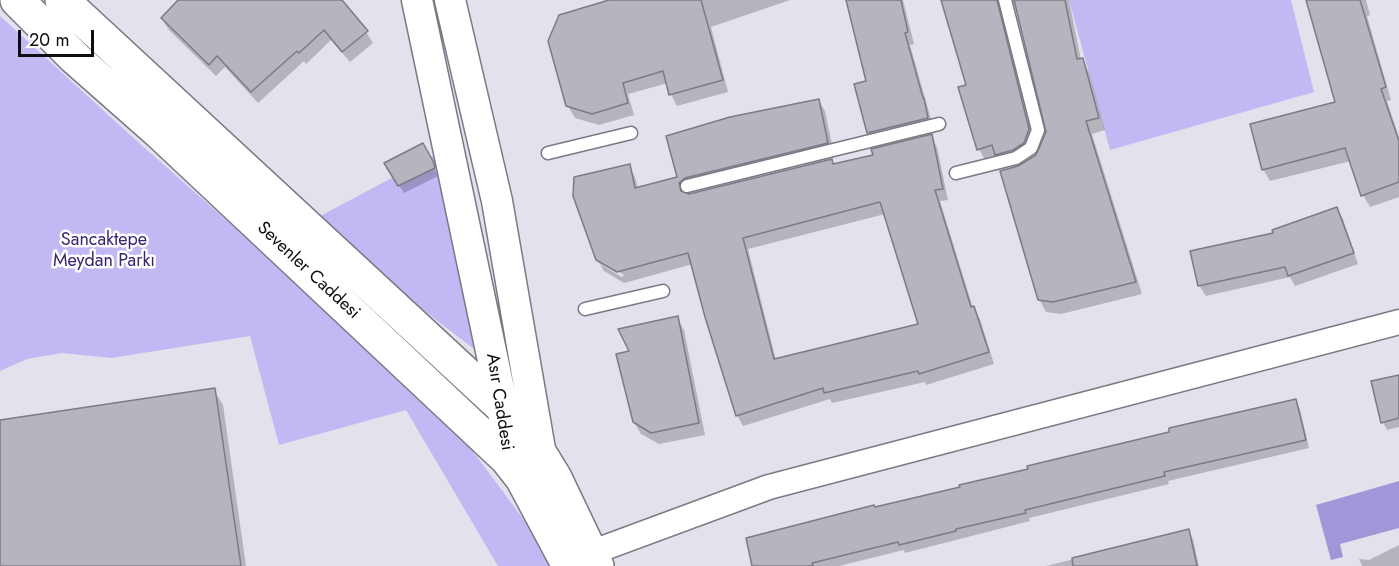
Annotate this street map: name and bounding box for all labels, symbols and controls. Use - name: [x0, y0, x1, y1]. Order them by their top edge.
- scale bar: [21, 18, 98, 56]
- text: 20 m: [29, 27, 69, 53]
- street label: Sevenler Caddesi: [252, 218, 364, 324]
- park label: Sancaktepe Meydan Parkı: [53, 230, 155, 272]
- street label: Asır Caddesi: [481, 352, 517, 452]

